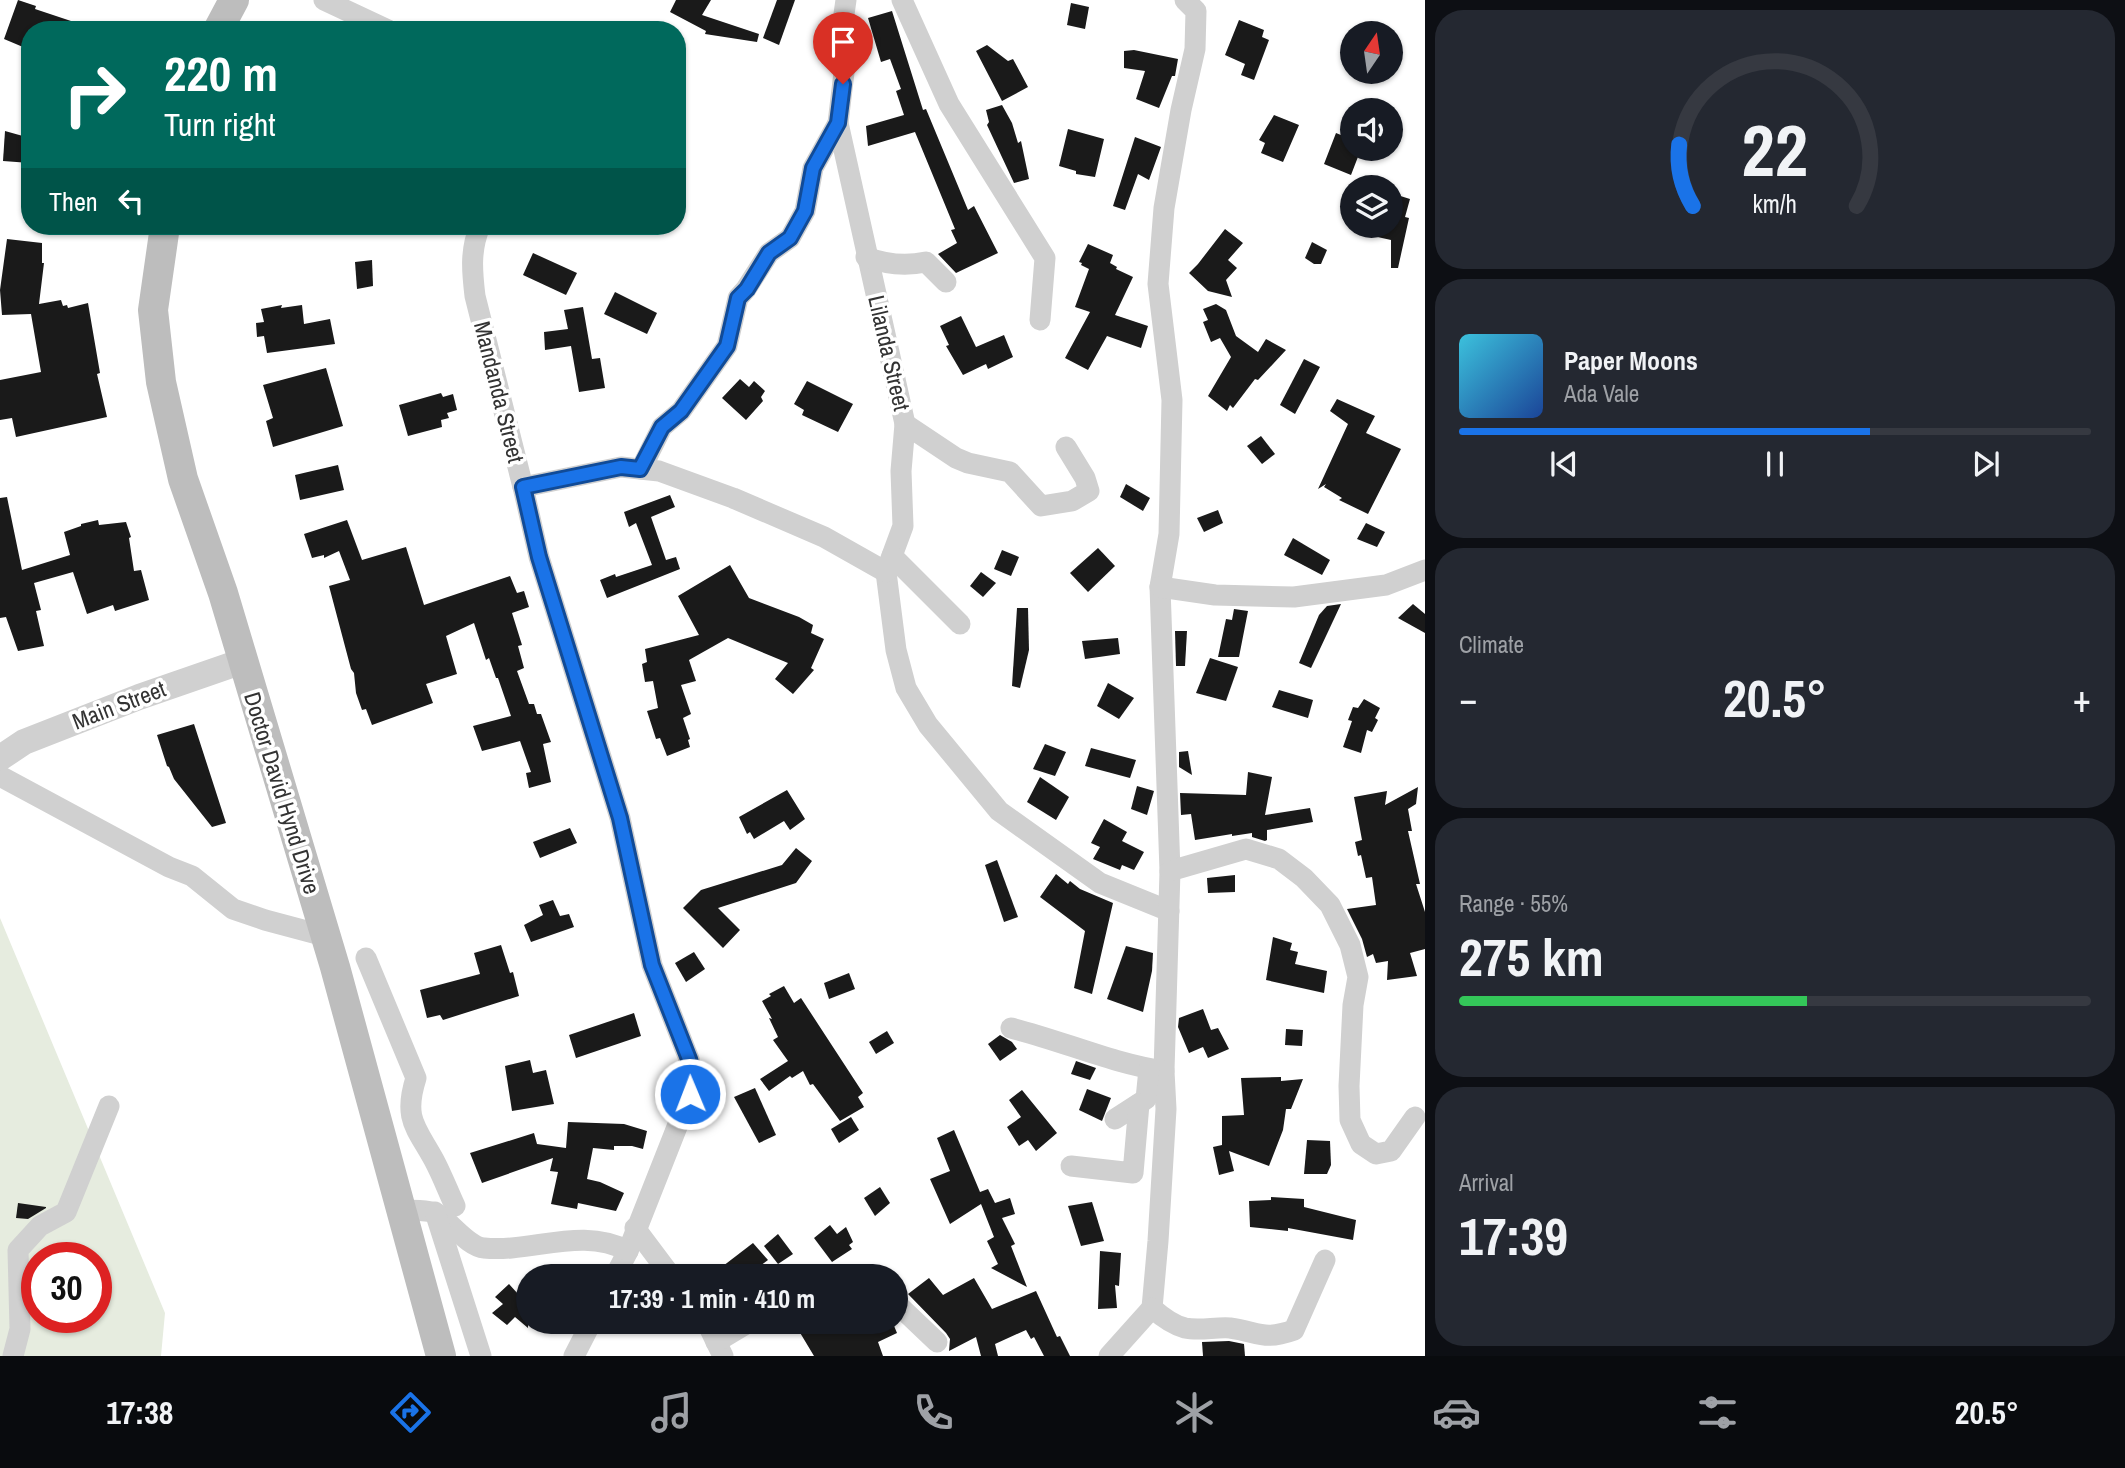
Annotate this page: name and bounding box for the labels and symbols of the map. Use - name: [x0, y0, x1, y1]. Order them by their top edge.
- pin: [813, 12.0, 873, 84]
- north arrow: [1340, 21, 1404, 84]
- street label: Lilanda Street: [861, 292, 918, 414]
- street label: Mandanda Street: [467, 318, 532, 466]
- street label: Main Street: [68, 673, 170, 736]
- street label: Doctor David Hynd Drive: [237, 688, 328, 898]
- position arrow: [653, 1057, 727, 1131]
- speed limit sign: 30: [21, 1242, 112, 1333]

